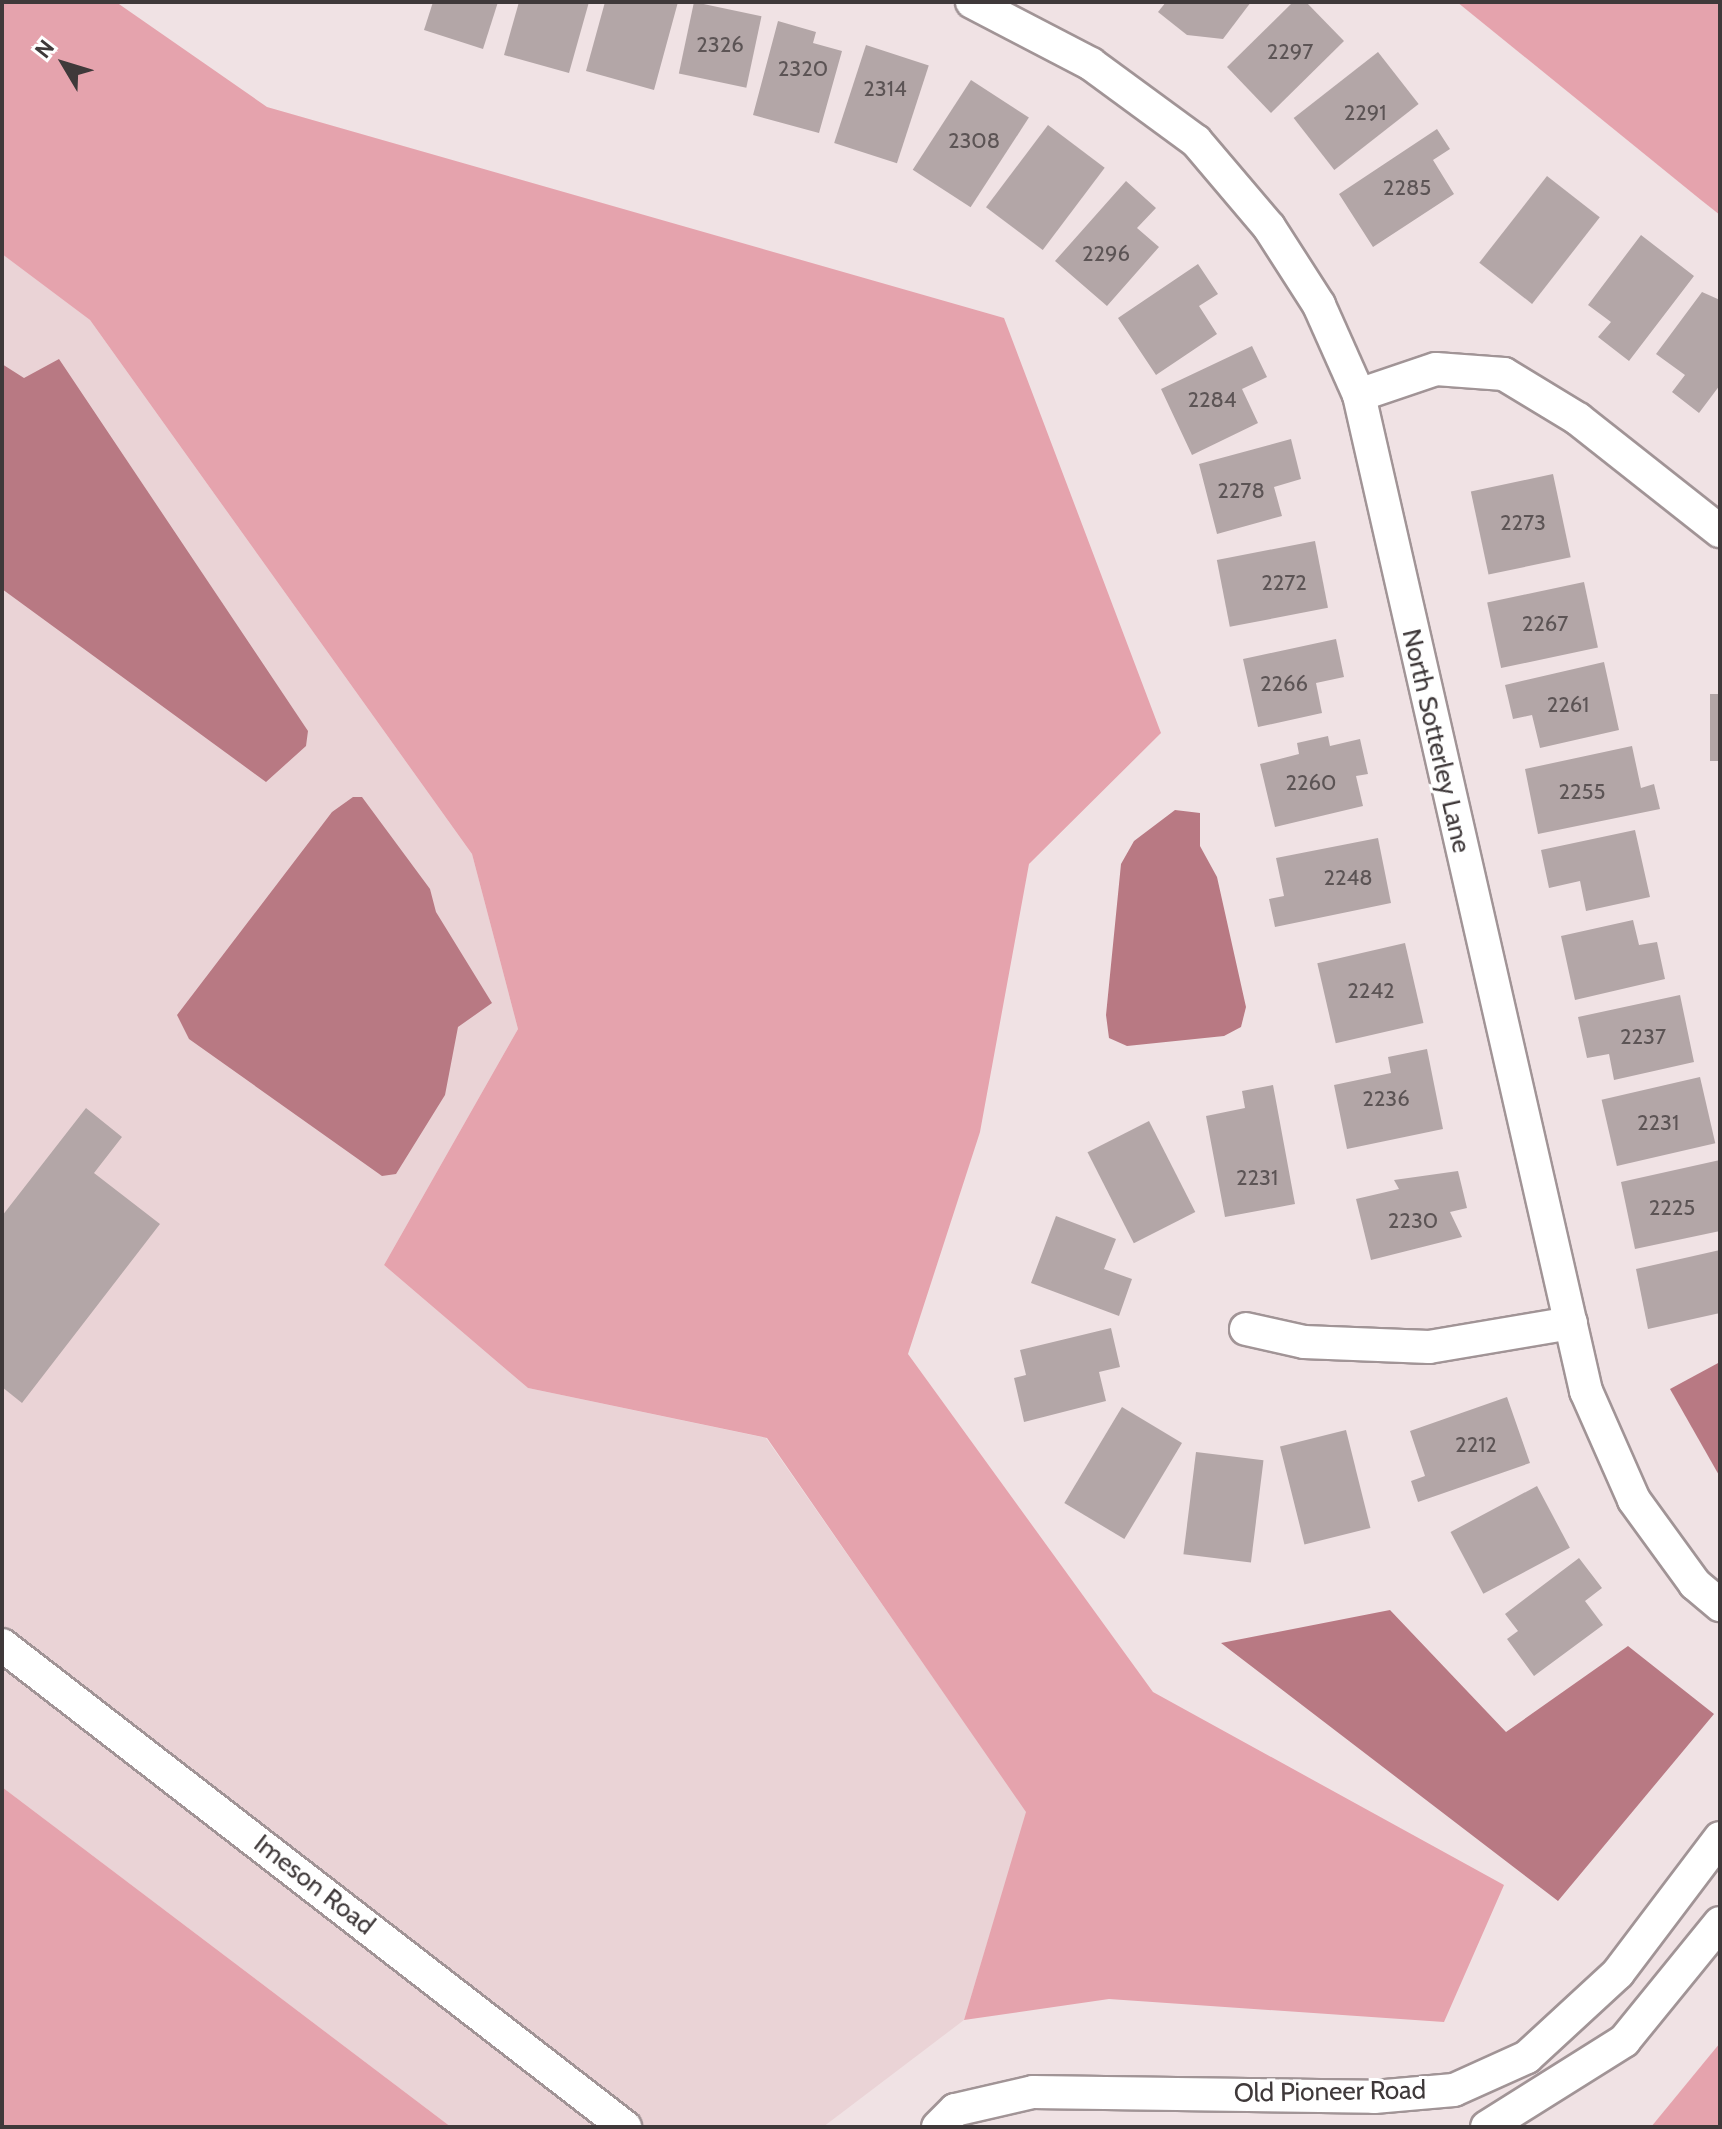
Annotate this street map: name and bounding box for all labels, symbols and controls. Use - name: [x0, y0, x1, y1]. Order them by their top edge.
- north arrow: [24, 24, 104, 104]
- house number: 2326: [696, 32, 744, 58]
- text: N: [29, 34, 60, 63]
- house number: 2297: [1267, 39, 1313, 65]
- house number: 2320: [778, 56, 828, 82]
- house number: 2314: [863, 76, 907, 102]
- house number: 2291: [1344, 100, 1386, 126]
- house number: 2308: [948, 128, 1000, 154]
- house number: 2285: [1383, 175, 1431, 201]
- house number: 2296: [1082, 241, 1130, 267]
- house number: 2284: [1187, 387, 1237, 413]
- house number: 2278: [1217, 478, 1265, 504]
- house number: 2273: [1500, 510, 1546, 536]
- house number: 2272: [1261, 570, 1307, 596]
- house number: 2267: [1522, 611, 1568, 637]
- street label: North Sotterley Lane: [1395, 626, 1477, 856]
- house number: 2266: [1260, 671, 1308, 697]
- house number: 2261: [1547, 692, 1589, 718]
- house number: 2260: [1286, 770, 1336, 796]
- house number: 2255: [1559, 779, 1605, 805]
- house number: 2248: [1323, 865, 1373, 891]
- house number: 2242: [1347, 978, 1395, 1004]
- house number: 2237: [1620, 1024, 1666, 1050]
- house number: 2236: [1362, 1086, 1410, 1112]
- house number: 2231: [1637, 1110, 1679, 1136]
- house number: 2231: [1236, 1165, 1278, 1191]
- house number: 2225: [1649, 1195, 1695, 1221]
- house number: 2230: [1388, 1208, 1438, 1234]
- house number: 2212: [1455, 1432, 1497, 1458]
- street label: Imeson Road: [248, 1828, 380, 1942]
- street label: Old Pioneer Road: [1234, 2075, 1426, 2109]

